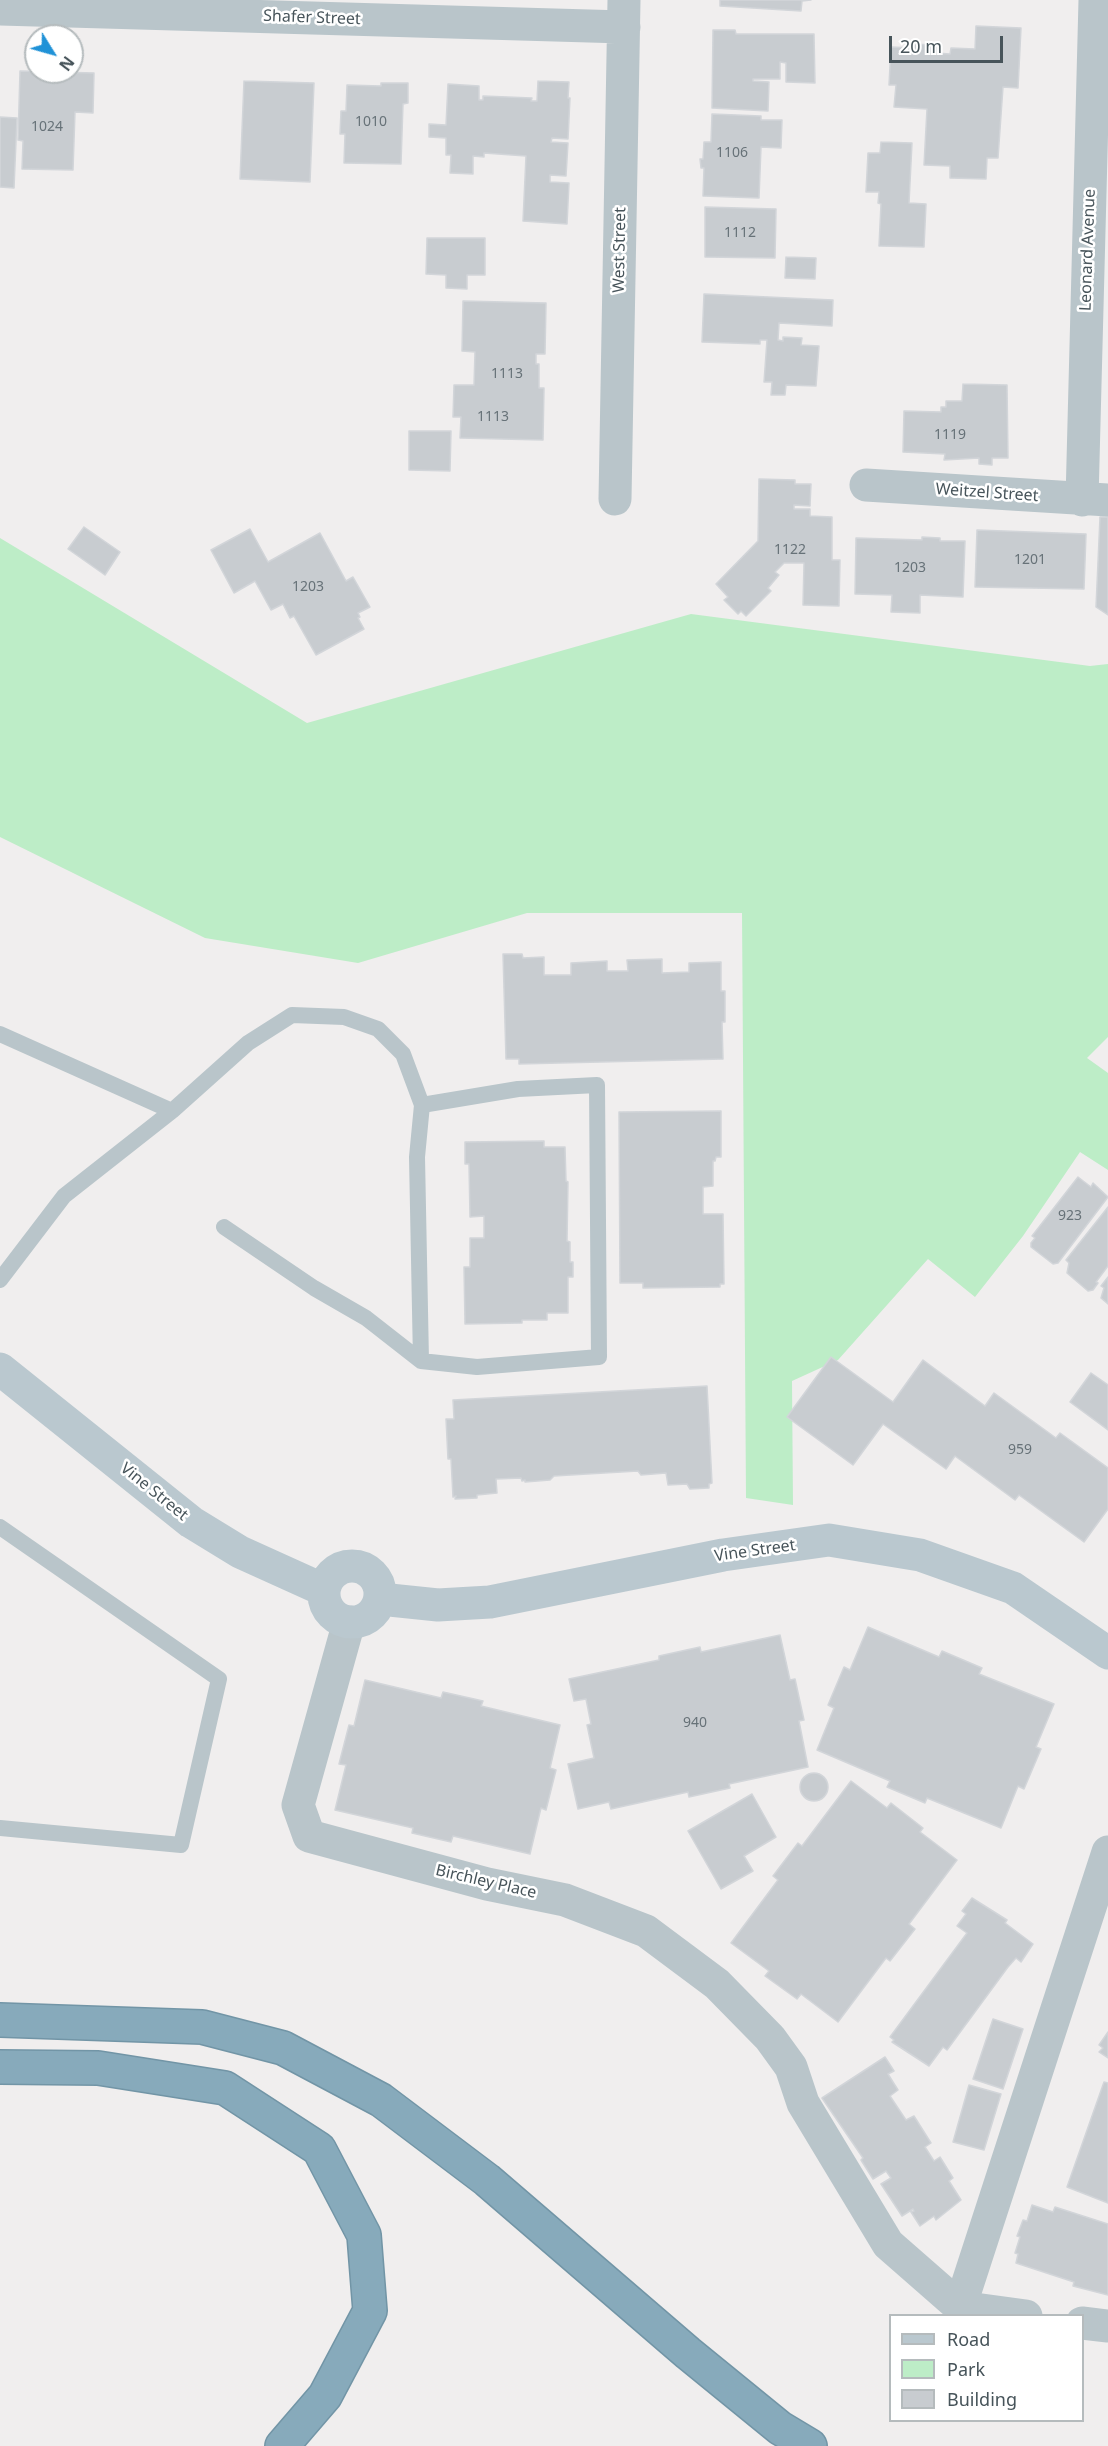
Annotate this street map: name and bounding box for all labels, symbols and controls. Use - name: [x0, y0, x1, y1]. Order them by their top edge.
- street label: Shafer Street: [263, 7, 361, 29]
- north arrow: [24, 24, 84, 84]
- scale bar: [892, 24, 1006, 62]
- text: 20 m: [900, 34, 942, 58]
- text: N: [54, 52, 79, 75]
- house number: 1010: [355, 114, 387, 130]
- house number: 1024: [31, 119, 63, 135]
- house number: 1106: [716, 145, 748, 161]
- street label: Leonard Avenue: [1076, 188, 1100, 312]
- street label: West Street: [610, 207, 630, 293]
- house number: 1112: [724, 225, 756, 241]
- house number: 1113: [491, 366, 523, 382]
- house number: 1113: [477, 409, 509, 425]
- house number: 1119: [934, 427, 966, 443]
- street label: Weitzel Street: [935, 480, 1039, 506]
- house number: 1122: [774, 542, 806, 558]
- house number: 1201: [1014, 552, 1046, 568]
- house number: 1203: [894, 560, 926, 576]
- house number: 1203: [292, 579, 324, 595]
- house number: 923: [1058, 1208, 1082, 1224]
- house number: 959: [1008, 1442, 1032, 1458]
- street label: Vine Street: [116, 1459, 192, 1525]
- street label: Vine Street: [713, 1536, 797, 1566]
- house number: 940: [683, 1715, 707, 1731]
- street label: Birchley Place: [434, 1861, 538, 1903]
- legend: [889, 2314, 1084, 2422]
- text: Road: [947, 2327, 990, 2351]
- text: Park: [947, 2357, 985, 2381]
- text: Building: [947, 2387, 1017, 2411]

